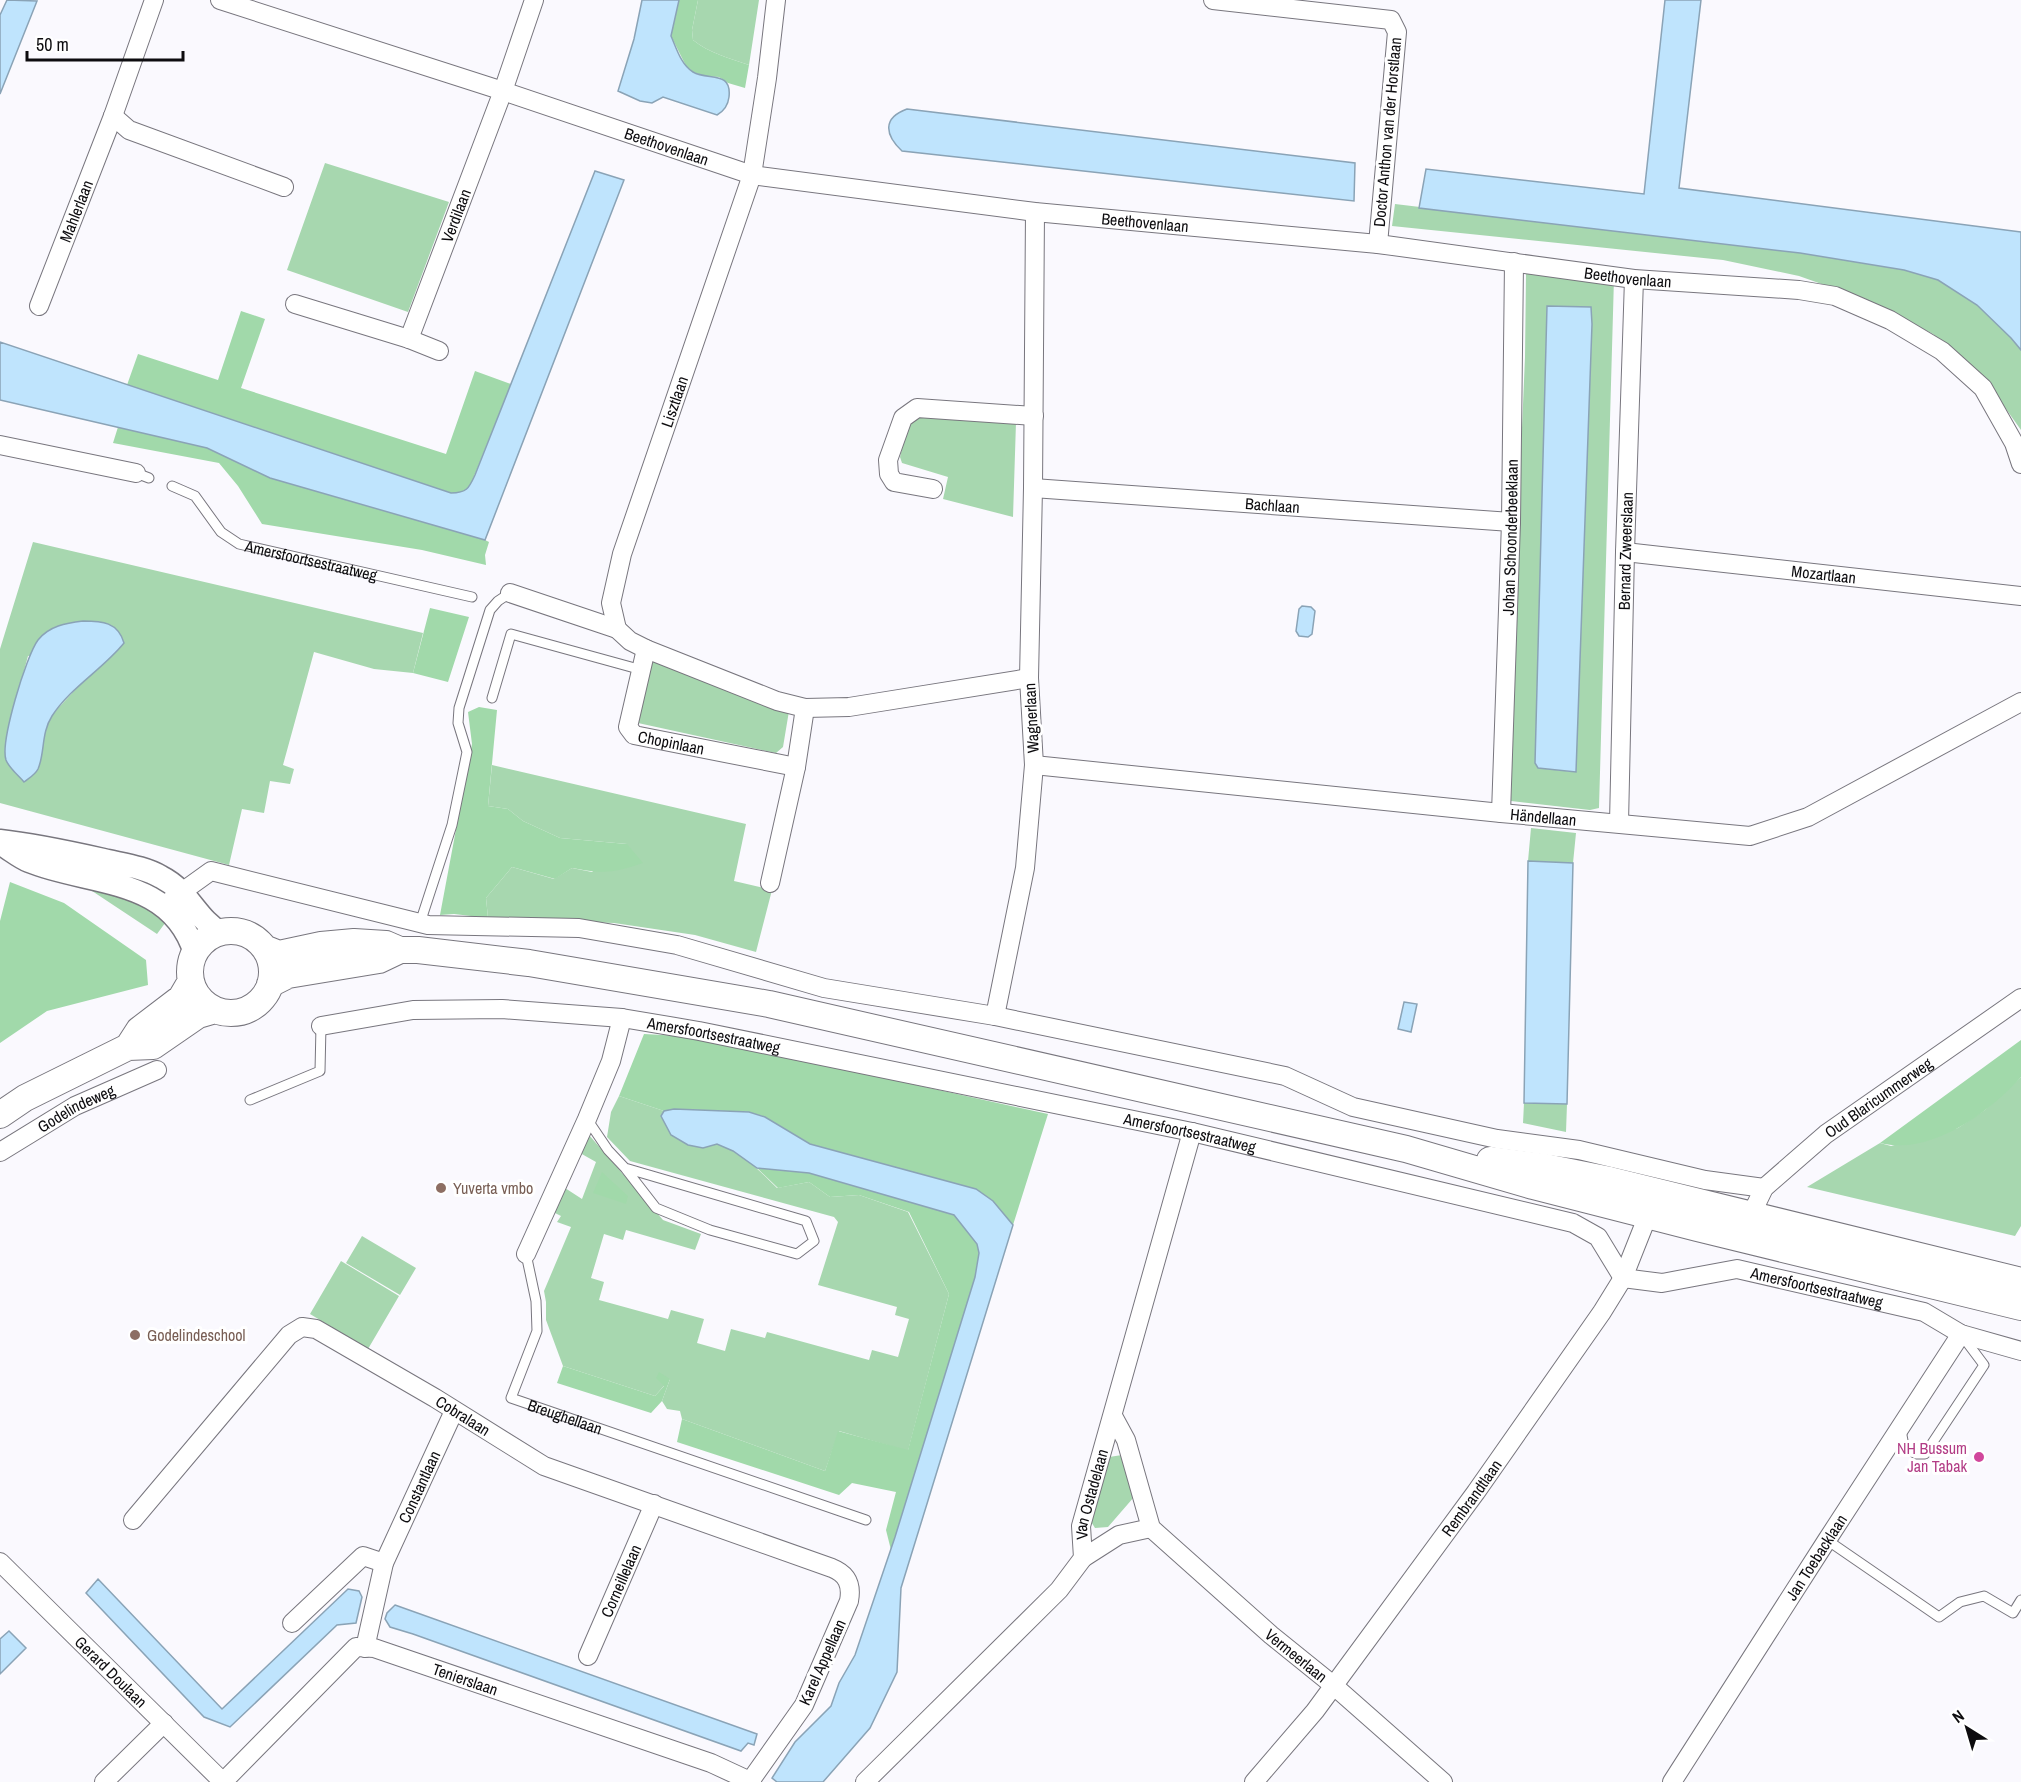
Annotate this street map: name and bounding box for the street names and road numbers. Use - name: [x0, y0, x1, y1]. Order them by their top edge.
- street label: Doctor Anthon van der Horstlaan: [1368, 36, 1406, 228]
- street label: Beethovenlaan: [622, 122, 712, 171]
- street label: Mahlerlaan: [54, 177, 98, 245]
- street label: Verdilaan: [436, 186, 476, 245]
- street label: Beethovenlaan: [1100, 207, 1190, 237]
- street label: Beethovenlaan: [1583, 261, 1672, 292]
- street label: Lisztlaan: [655, 373, 693, 430]
- street label: Johan Schoonderbeeklaan: [1497, 459, 1523, 616]
- street label: Bachlaan: [1244, 492, 1300, 518]
- street label: Bernard Zweerslaan: [1613, 492, 1638, 610]
- street label: Amersfoortsestraatweg: [242, 534, 380, 586]
- street label: Mozartlaan: [1790, 560, 1857, 589]
- street label: Wagnerlaan: [1018, 682, 1044, 754]
- street label: Chopinlaan: [636, 725, 706, 760]
- street label: Händellaan: [1509, 803, 1577, 831]
- street label: Amersfoortsestraatweg: [645, 1011, 783, 1059]
- street label: Oud Blaricummerweg: [1820, 1052, 1937, 1143]
- street label: Godelindeweg: [33, 1079, 119, 1137]
- street label: Amersfoortsestraatweg: [1121, 1107, 1259, 1158]
- street label: Amersfoortsestraatweg: [1748, 1261, 1886, 1313]
- street label: Cobralaan: [432, 1390, 495, 1441]
- street label: Breughellaan: [525, 1394, 605, 1440]
- street label: Van Ostadelaan: [1070, 1446, 1113, 1540]
- street label: Constantlaan: [393, 1447, 445, 1527]
- street label: Rembrandtlaan: [1436, 1455, 1506, 1541]
- street label: Jan Toebacklaan: [1780, 1510, 1852, 1604]
- street label: Corneillelaan: [595, 1541, 646, 1621]
- street label: Karel Appellaan: [793, 1616, 851, 1708]
- street label: Vermeerlaan: [1260, 1624, 1332, 1687]
- street label: Gerard Doulaan: [70, 1631, 152, 1712]
- street label: Tenierslaan: [430, 1658, 501, 1701]

